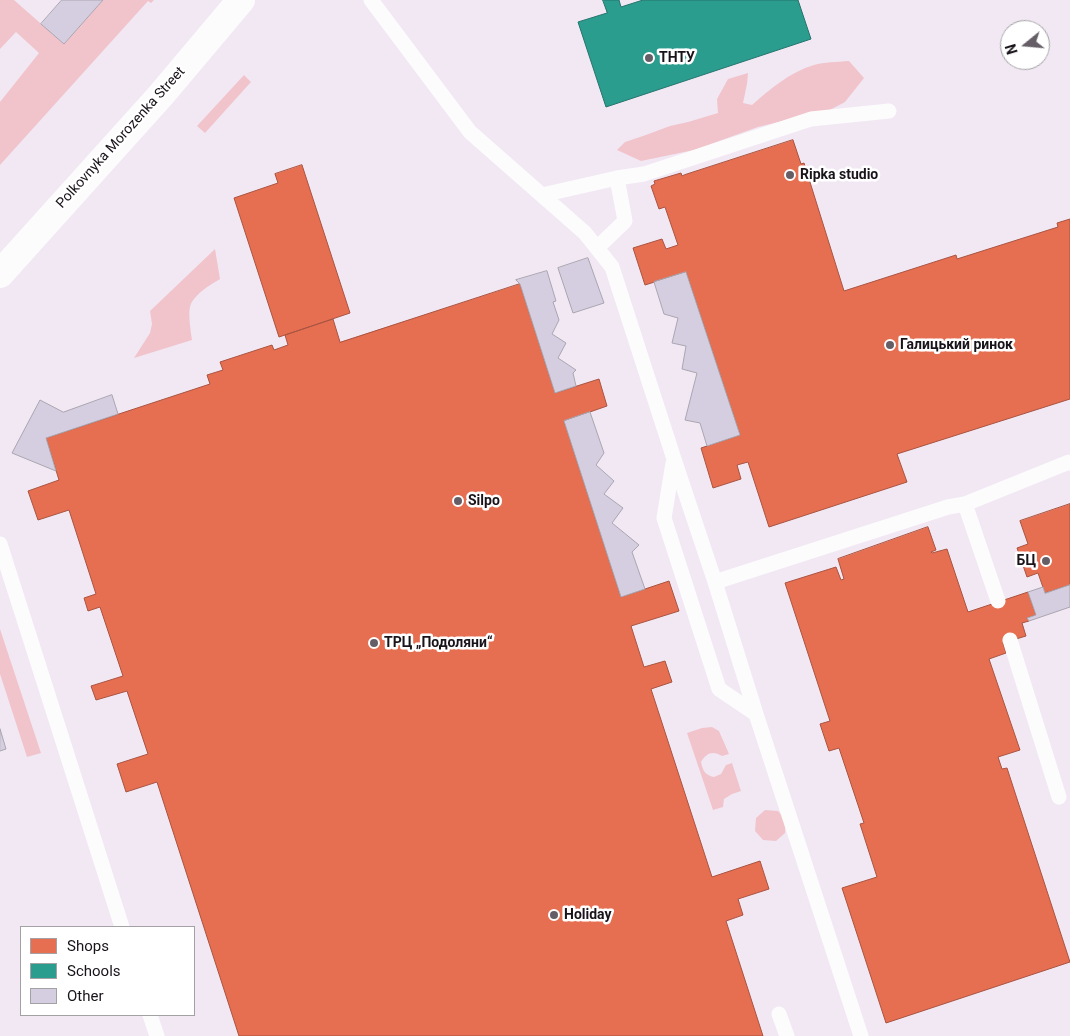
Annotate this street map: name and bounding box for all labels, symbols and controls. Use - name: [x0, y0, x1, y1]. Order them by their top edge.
- north arrow: [1000, 20, 1050, 70]
- text: N: [1003, 42, 1021, 56]
- place label: ТНТУ: [659, 50, 695, 66]
- marker: ТНТУ: [643, 52, 655, 64]
- street label: Polkovnyka Morozenka Street: [53, 64, 189, 212]
- place label: Ripka studio: [800, 167, 878, 183]
- marker: Ripka studio: [784, 169, 796, 181]
- place label: Галицький ринок: [900, 337, 1013, 353]
- marker: Галицький ринок: [884, 339, 896, 351]
- place label: Silpo: [468, 493, 500, 509]
- marker: Silpo: [452, 495, 464, 507]
- place label: БЦ: [1017, 553, 1036, 569]
- marker: БЦ: [1040, 555, 1052, 567]
- place label: ТРЦ „Подоляни“: [384, 635, 493, 651]
- marker: ТРЦ „Подоляни“: [368, 637, 380, 649]
- place label: Holiday: [564, 907, 612, 923]
- marker: Holiday: [548, 909, 560, 921]
- legend: [20, 926, 195, 1016]
- text: Shops: [67, 937, 109, 955]
- text: Schools: [67, 962, 121, 980]
- text: Other: [67, 987, 104, 1005]

